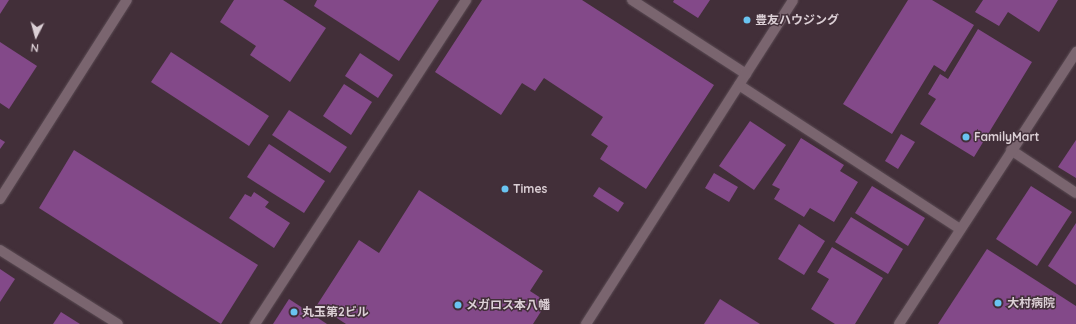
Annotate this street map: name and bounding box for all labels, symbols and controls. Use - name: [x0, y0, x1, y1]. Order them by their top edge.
- place label: 豊友ハウジング: [755, 13, 839, 27]
- marker: 豊友ハウジング: [742, 15, 752, 25]
- north arrow: [16, 16, 56, 56]
- text: N: [30, 41, 40, 55]
- place label: FamilyMart: [974, 130, 1040, 144]
- marker: FamilyMart: [961, 132, 971, 142]
- place label: Times: [513, 182, 547, 196]
- marker: Times: [500, 184, 510, 194]
- place label: 大村病院: [1007, 296, 1055, 310]
- marker: 大村病院: [992, 297, 1004, 309]
- place label: メガロス本八幡: [466, 298, 550, 312]
- marker: メガロス本八幡: [453, 300, 463, 310]
- place label: 丸玉第2ビル: [302, 305, 369, 319]
- marker: 丸玉第2ビル: [289, 307, 299, 317]

